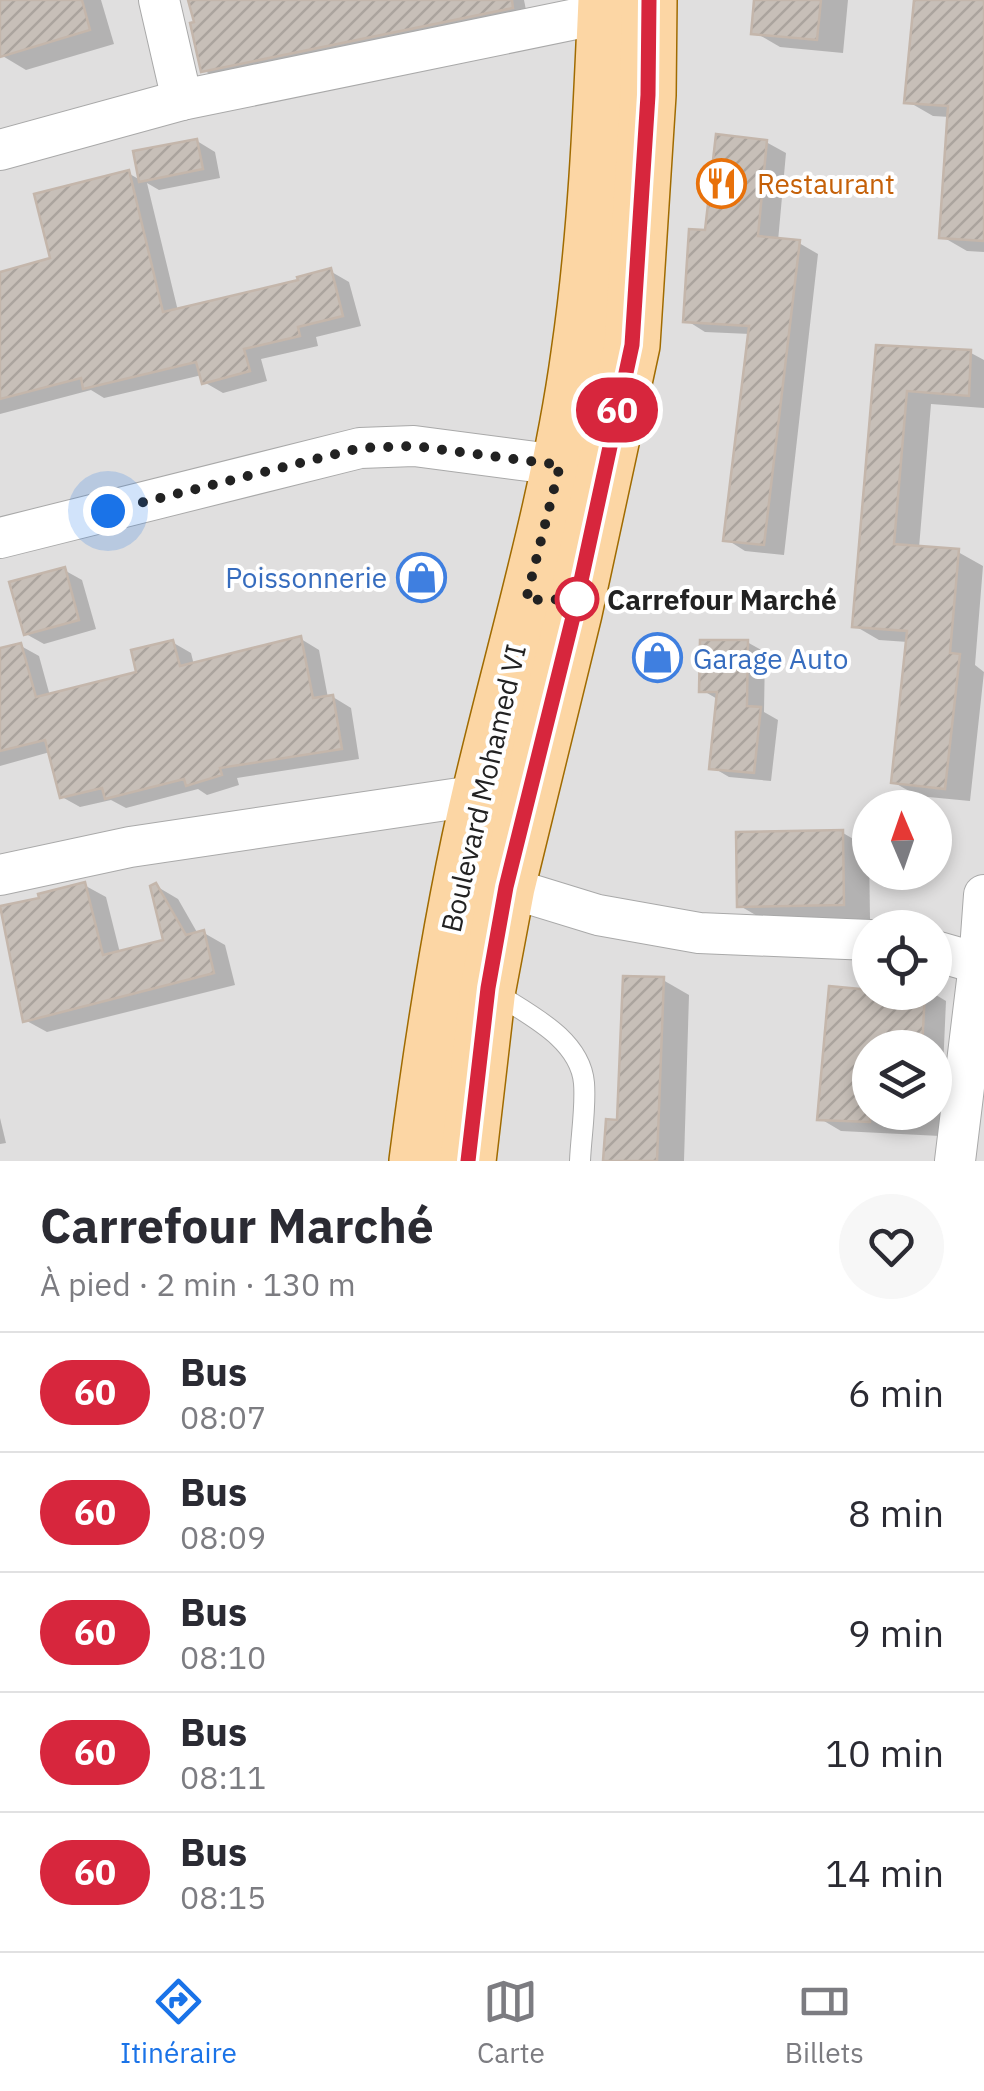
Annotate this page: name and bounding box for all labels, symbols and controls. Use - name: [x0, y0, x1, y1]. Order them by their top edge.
- restaurant icon: Restaurant: [696, 157, 748, 209]
- place label: Restaurant: [757, 165, 895, 202]
- line badge: 60: [572, 378, 662, 442]
- text: 60: [596, 387, 638, 433]
- your location: [83, 486, 133, 536]
- shop icon: Poissonnerie: [396, 551, 448, 603]
- place label: Poissonnerie: [225, 559, 387, 596]
- marker: Carrefour Marché: [556, 578, 598, 620]
- place label: Carrefour Marché: [607, 581, 837, 618]
- shop icon: Garage Auto: [632, 632, 684, 684]
- street label: Boulevard Mohamed VI: [432, 640, 534, 936]
- place label: Garage Auto: [693, 640, 848, 677]
- north arrow: [852, 790, 952, 890]
- map controls: [852, 790, 952, 1130]
- button: locate: [852, 910, 952, 1010]
- button: layers: [852, 1030, 952, 1130]
- text: Carrefour Marché: [40, 1194, 434, 1256]
- button: heart: [839, 1194, 944, 1299]
- text: À pied · 2 min · 130 m: [40, 1263, 356, 1305]
- text: Bus: [180, 1347, 247, 1396]
- text: 6 min: [848, 1368, 944, 1417]
- text: 60: [74, 1369, 116, 1415]
- text: 08:07: [180, 1396, 266, 1438]
- text: Bus: [180, 1467, 247, 1516]
- text: 8 min: [848, 1488, 944, 1537]
- text: 60: [74, 1489, 116, 1535]
- text: 08:09: [180, 1516, 266, 1558]
- text: Bus: [180, 1587, 247, 1636]
- text: 9 min: [848, 1608, 944, 1657]
- text: 60: [74, 1609, 116, 1655]
- text: 08:10: [180, 1636, 266, 1678]
- text: Bus: [180, 1707, 247, 1756]
- text: 10 min: [825, 1728, 944, 1777]
- text: 60: [74, 1729, 116, 1775]
- text: 08:11: [180, 1756, 266, 1798]
- text: Bus: [180, 1827, 247, 1876]
- text: 14 min: [825, 1848, 944, 1897]
- text: 60: [74, 1849, 116, 1895]
- text: 08:15: [180, 1876, 266, 1918]
- tab: Itinéraire: [120, 1974, 237, 2071]
- tab: Carte: [477, 1974, 545, 2071]
- tab: Billets: [785, 1974, 864, 2071]

